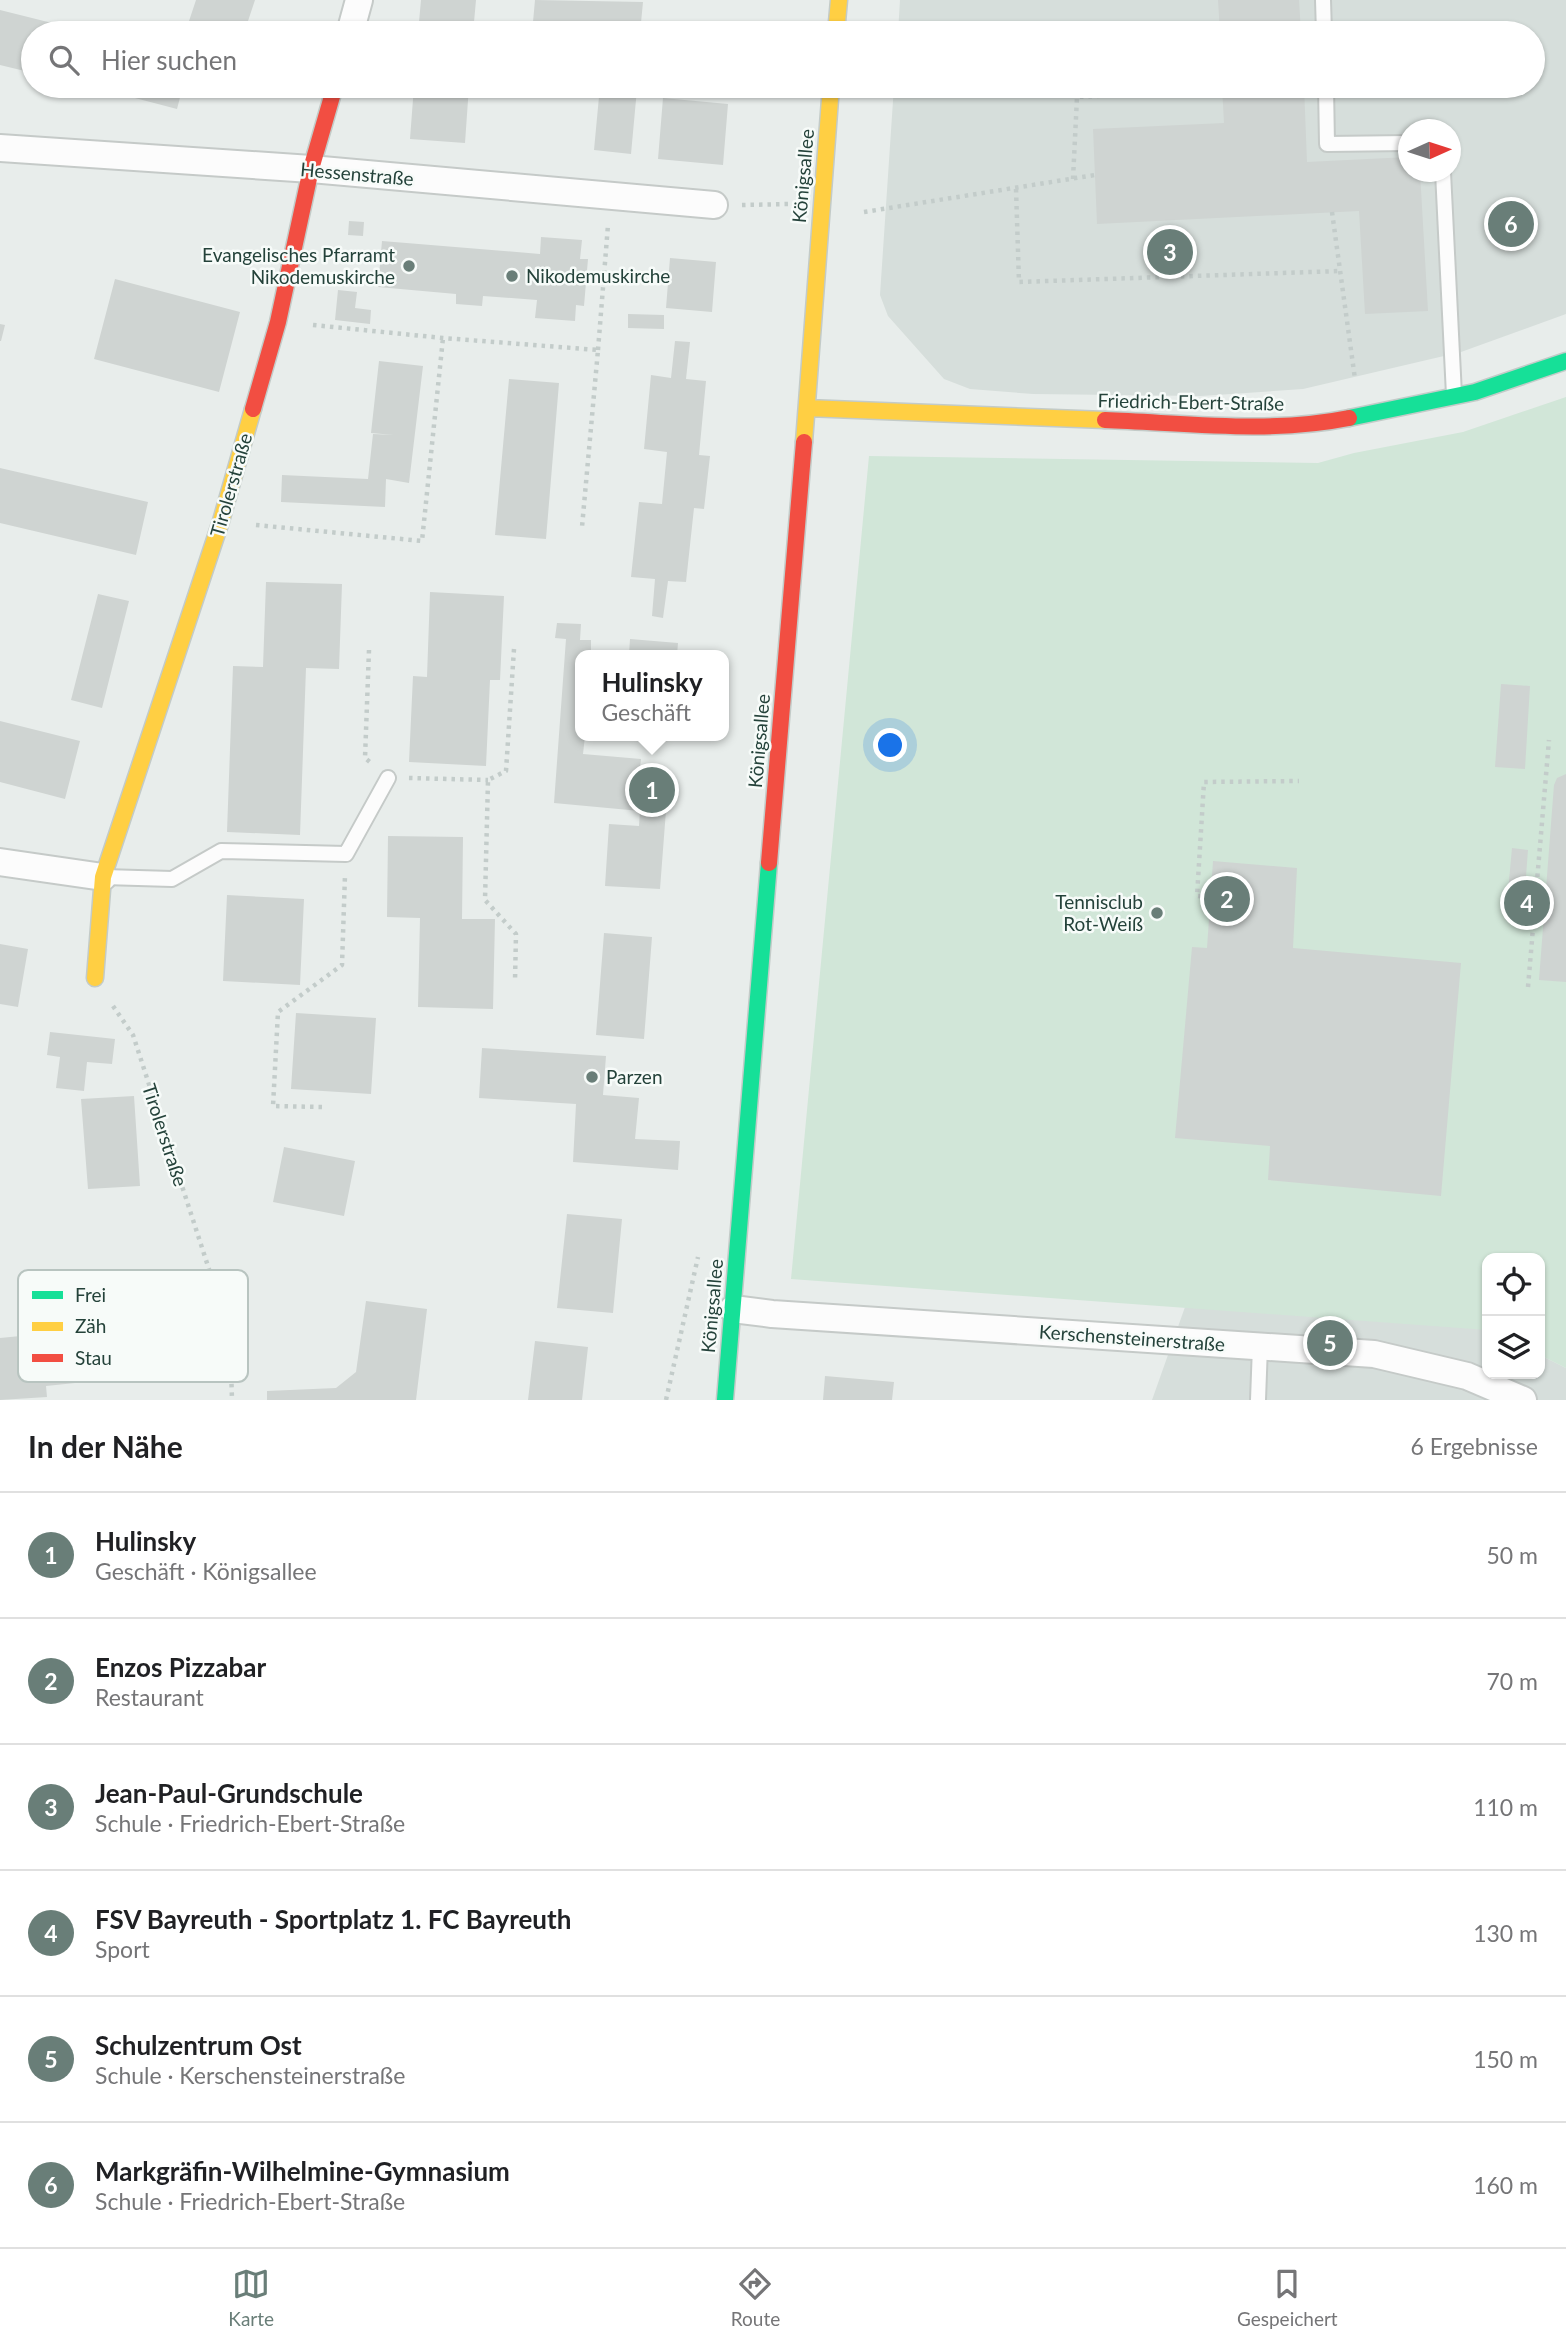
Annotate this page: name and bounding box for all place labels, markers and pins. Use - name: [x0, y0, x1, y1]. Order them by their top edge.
- pin: 6: [1488, 198, 1534, 250]
- pin: 3: [1147, 226, 1193, 278]
- place label: Evangelisches Pfarramt Nikodemuskirche: [202, 243, 395, 288]
- marker: Evangelisches Pfarramt Nikodemuskirche: [401, 258, 417, 274]
- place label: Nikodemuskirche: [526, 264, 670, 287]
- marker: Nikodemuskirche: [504, 268, 520, 284]
- pin: 1: [629, 764, 675, 816]
- pin: 2: [1204, 873, 1250, 925]
- pin: 4: [1504, 877, 1550, 929]
- place label: Tennisclub Rot-Weiß: [1055, 890, 1143, 935]
- marker: Tennisclub Rot-Weiß: [1149, 905, 1165, 921]
- place label: Parzen: [606, 1065, 663, 1088]
- marker: Parzen: [584, 1069, 600, 1085]
- pin: 5: [1307, 1317, 1353, 1369]

